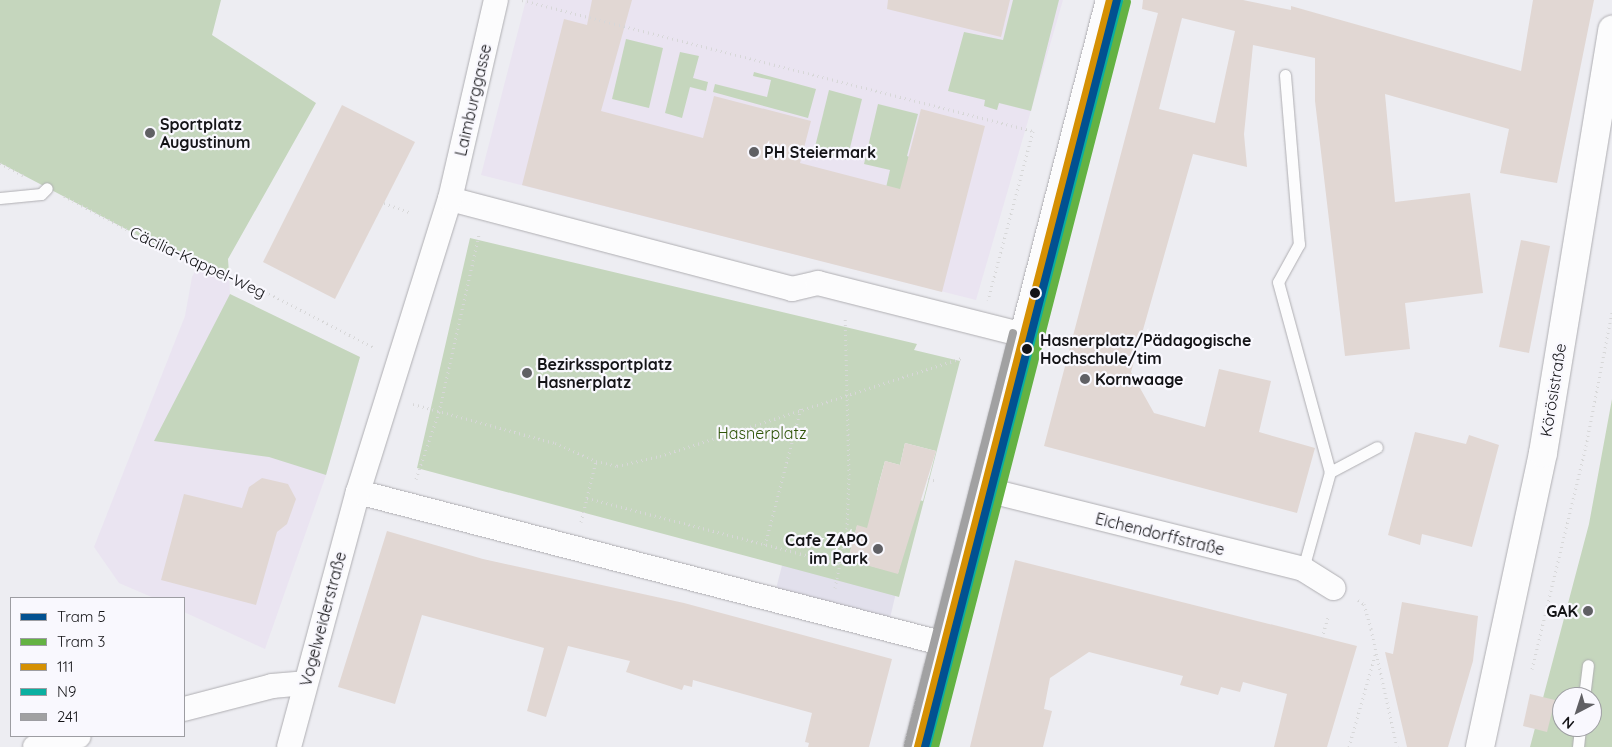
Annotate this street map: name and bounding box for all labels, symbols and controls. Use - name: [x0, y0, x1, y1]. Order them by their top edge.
- street label: Laimburggasse: [451, 42, 495, 158]
- place label: Sportplatz Augustinum: [160, 114, 250, 152]
- marker: Sportplatz Augustinum: [144, 127, 156, 139]
- place label: PH Steiermark: [764, 142, 876, 162]
- marker: PH Steiermark: [748, 146, 760, 158]
- street label: Cäcilia-Kappel-Weg: [127, 222, 269, 302]
- unlabelled marker: [1030, 288, 1040, 298]
- place label: Hasnerplatz/Pädagogische Hochschule/tim: [1040, 330, 1251, 368]
- marker: Hasnerplatz/Pädagogische Hochschule/tim: [1018, 340, 1036, 358]
- street label: Körösistraße: [1536, 342, 1570, 438]
- place label: Bezirkssportplatz Hasnerplatz: [537, 354, 672, 392]
- marker: Bezirkssportplatz Hasnerplatz: [521, 367, 533, 379]
- place label: Kornwaage: [1095, 369, 1184, 389]
- marker: Kornwaage: [1079, 373, 1091, 385]
- park label: Hasnerplatz: [717, 423, 807, 443]
- street label: Eichendorffstraße: [1093, 509, 1227, 559]
- place label: Cafe ZAPO im Park: [785, 530, 868, 568]
- marker: Cafe ZAPO im Park: [872, 543, 884, 555]
- street label: Vogelweiderstraße: [296, 549, 350, 689]
- legend: [10, 597, 185, 737]
- place label: GAK: [1546, 601, 1578, 621]
- marker: GAK: [1582, 605, 1594, 617]
- text: Tram 5: [57, 607, 106, 626]
- text: Tram 3: [57, 632, 105, 651]
- text: 111: [57, 657, 74, 676]
- text: N9: [57, 682, 76, 701]
- north arrow: [1552, 687, 1602, 737]
- text: 241: [57, 707, 78, 726]
- text: N: [1558, 713, 1578, 733]

